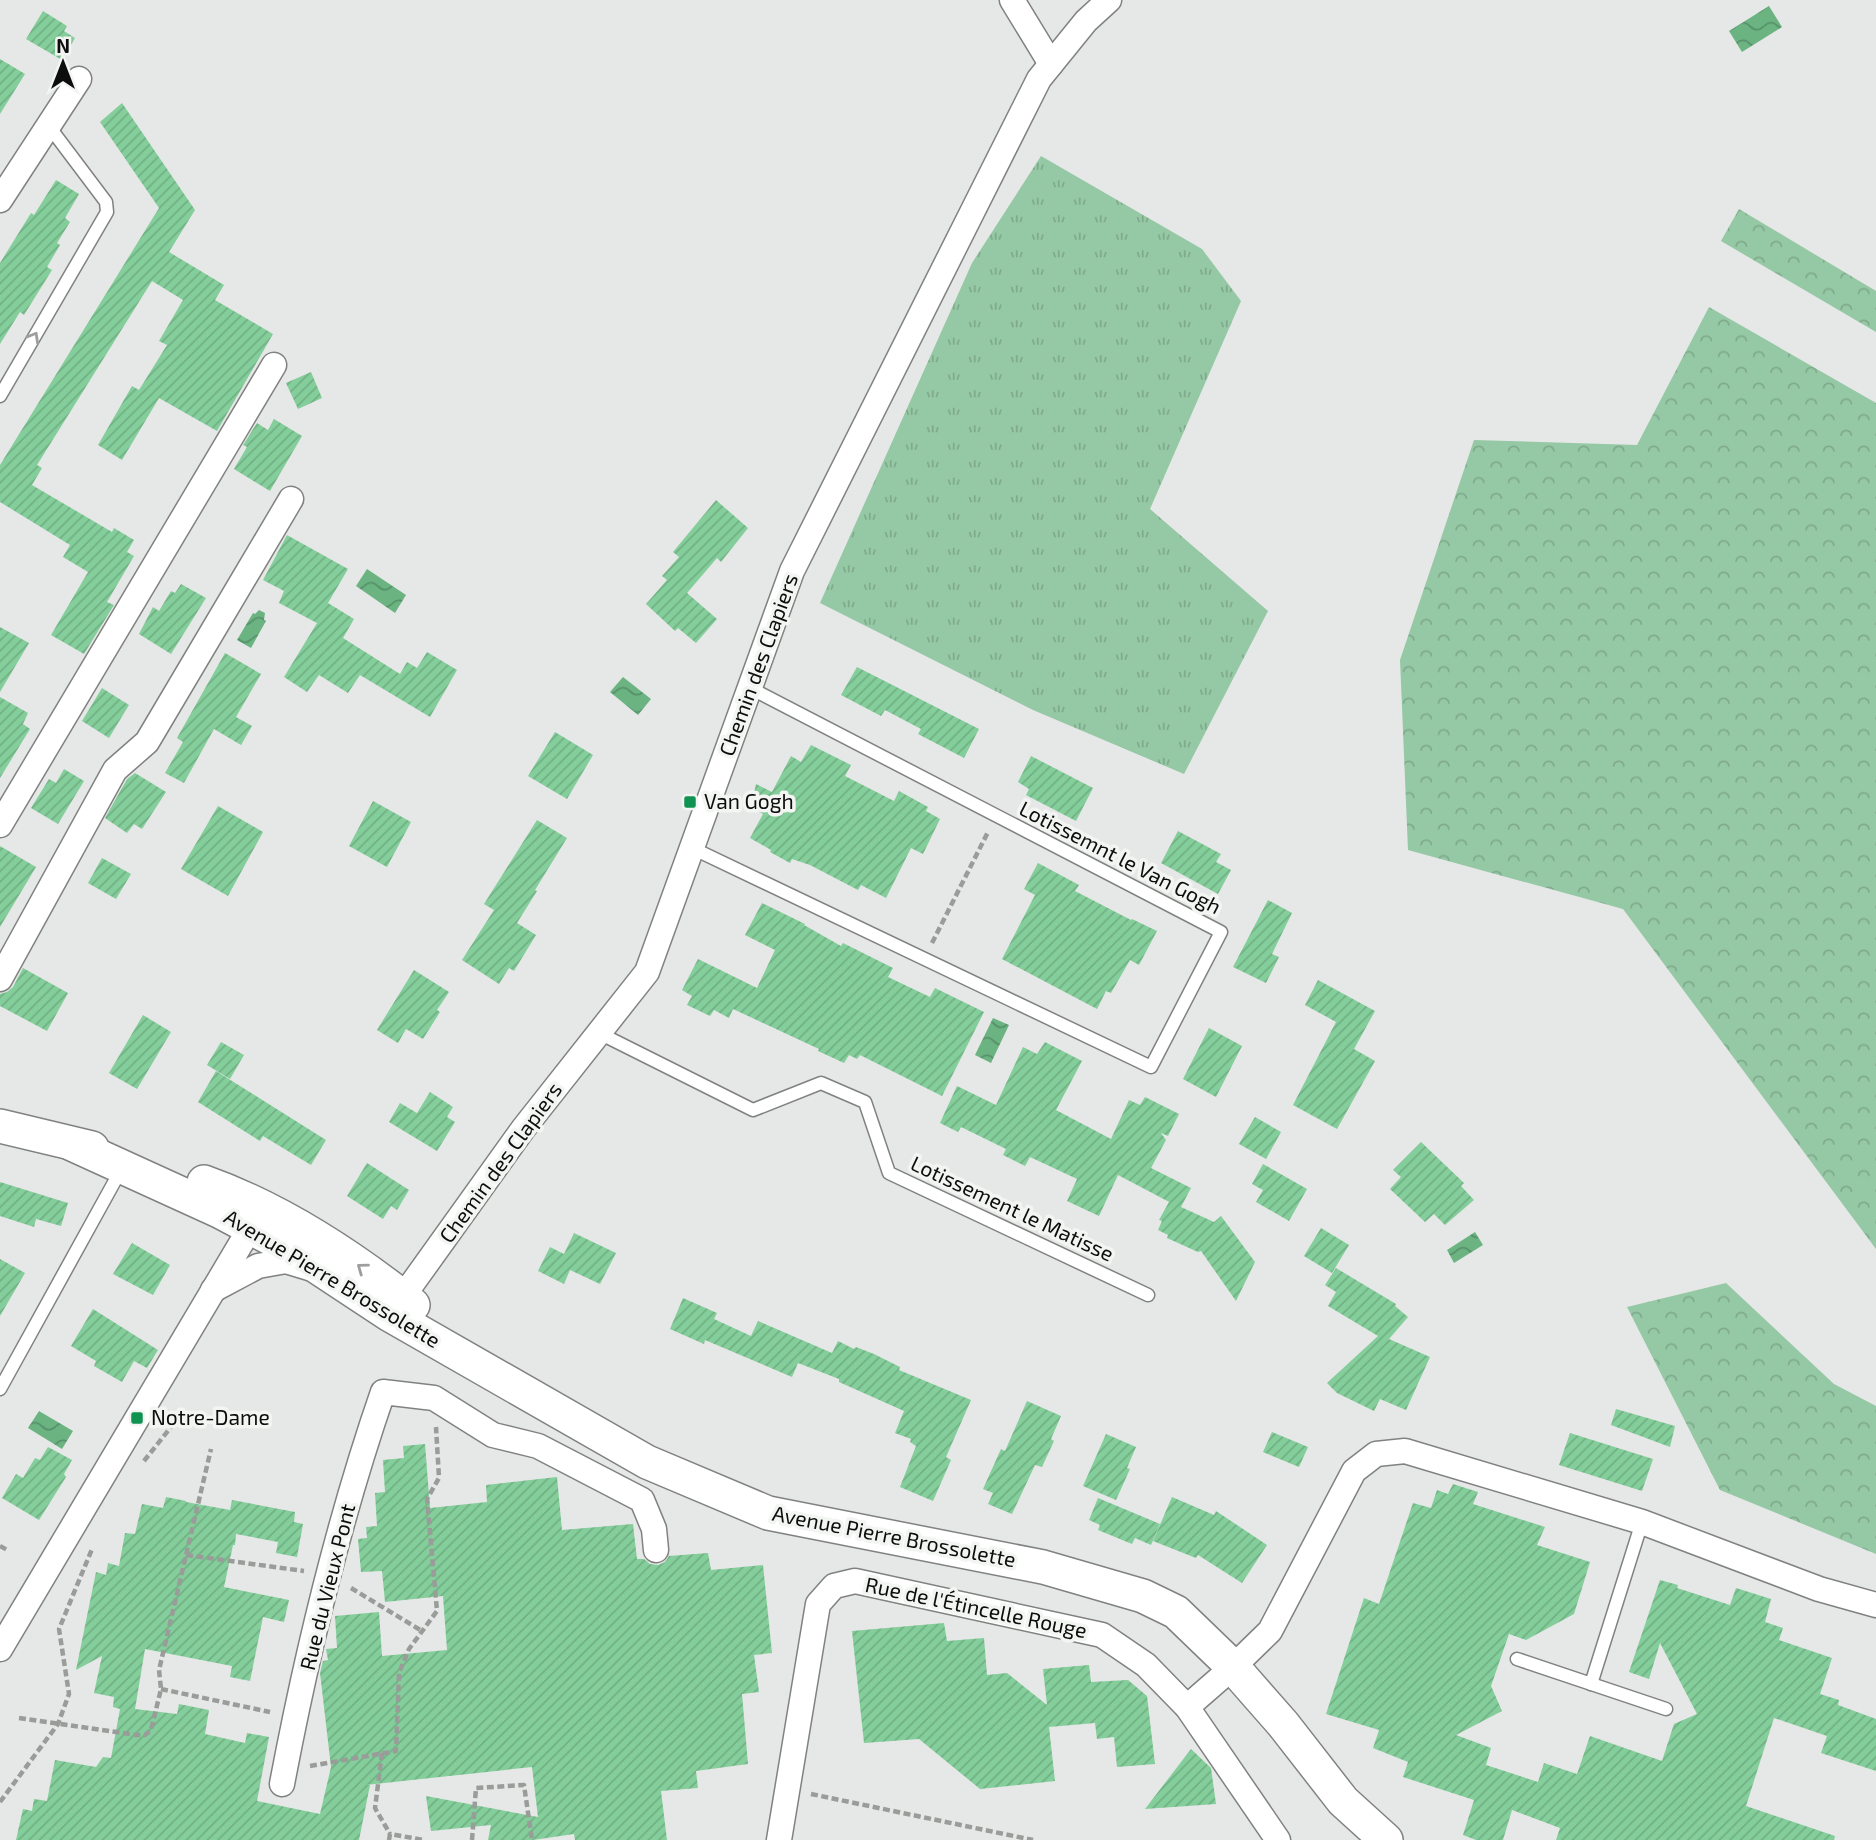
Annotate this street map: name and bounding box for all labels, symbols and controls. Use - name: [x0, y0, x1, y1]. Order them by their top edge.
- north arrow: [28, 28, 98, 98]
- text: N: [56, 34, 70, 57]
- one-way arrow: [26, 332, 39, 344]
- street label: Chemin des Clapiers: [713, 570, 802, 759]
- place label: Van Gogh: [704, 788, 794, 813]
- marker: Van Gogh: [682, 794, 698, 810]
- street label: Lotissemnt le Van Gogh: [1016, 795, 1226, 918]
- street label: Chemin des Clapiers: [433, 1077, 566, 1247]
- street label: Lotissement le Matisse: [907, 1150, 1118, 1266]
- street label: Avenue Pierre Brossolette: [220, 1203, 445, 1352]
- one-way arrow: [358, 1264, 370, 1276]
- place label: Notre-Dame: [151, 1404, 270, 1429]
- marker: Notre-Dame: [129, 1410, 145, 1426]
- street label: Avenue Pierre Brossolette: [770, 1500, 1018, 1571]
- street label: Rue du Vieux Pont: [294, 1501, 359, 1672]
- street label: Rue de l'Étincelle Rouge: [863, 1571, 1089, 1642]

